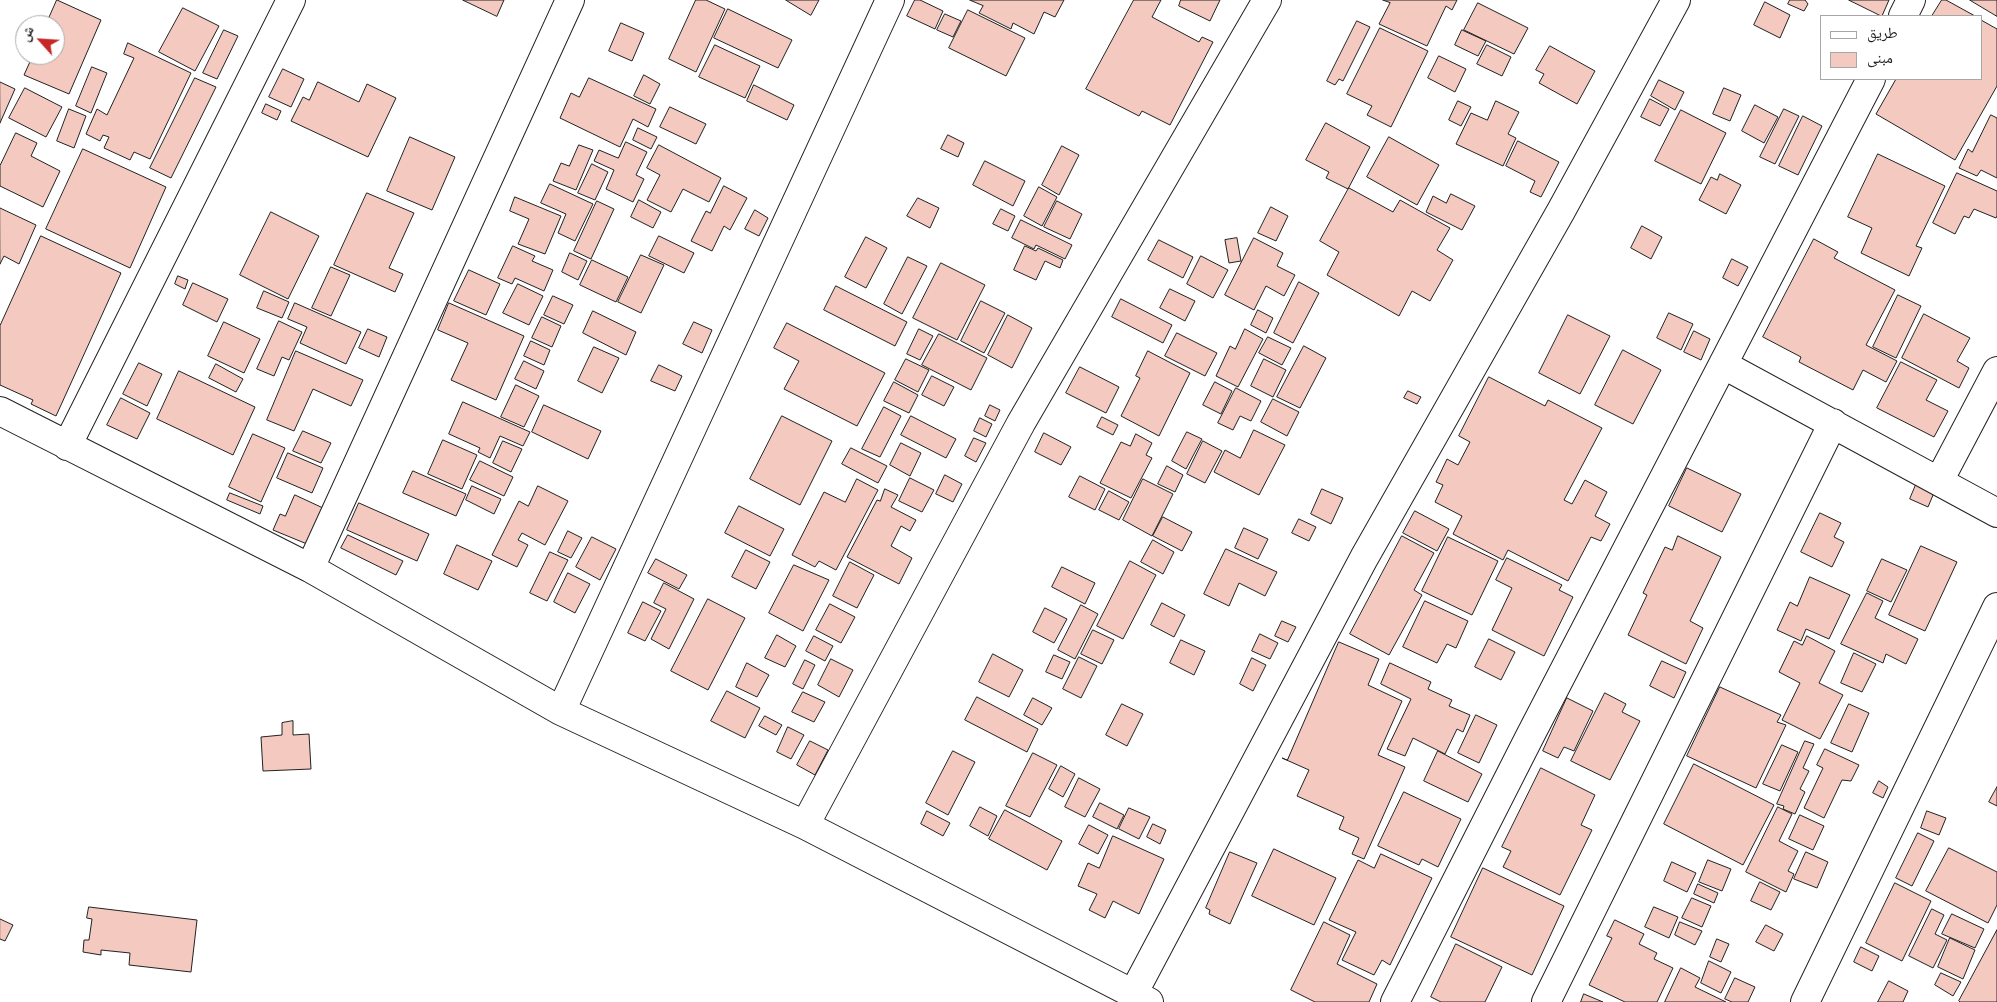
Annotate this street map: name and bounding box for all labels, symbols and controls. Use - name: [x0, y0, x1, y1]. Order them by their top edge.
- north arrow: [15, 15, 65, 65]
- legend: [1820, 15, 1982, 80]
- text: ش: [15, 23, 40, 45]
- text: طريق: [1867, 23, 1898, 44]
- text: مبنى: [1867, 48, 1893, 69]

